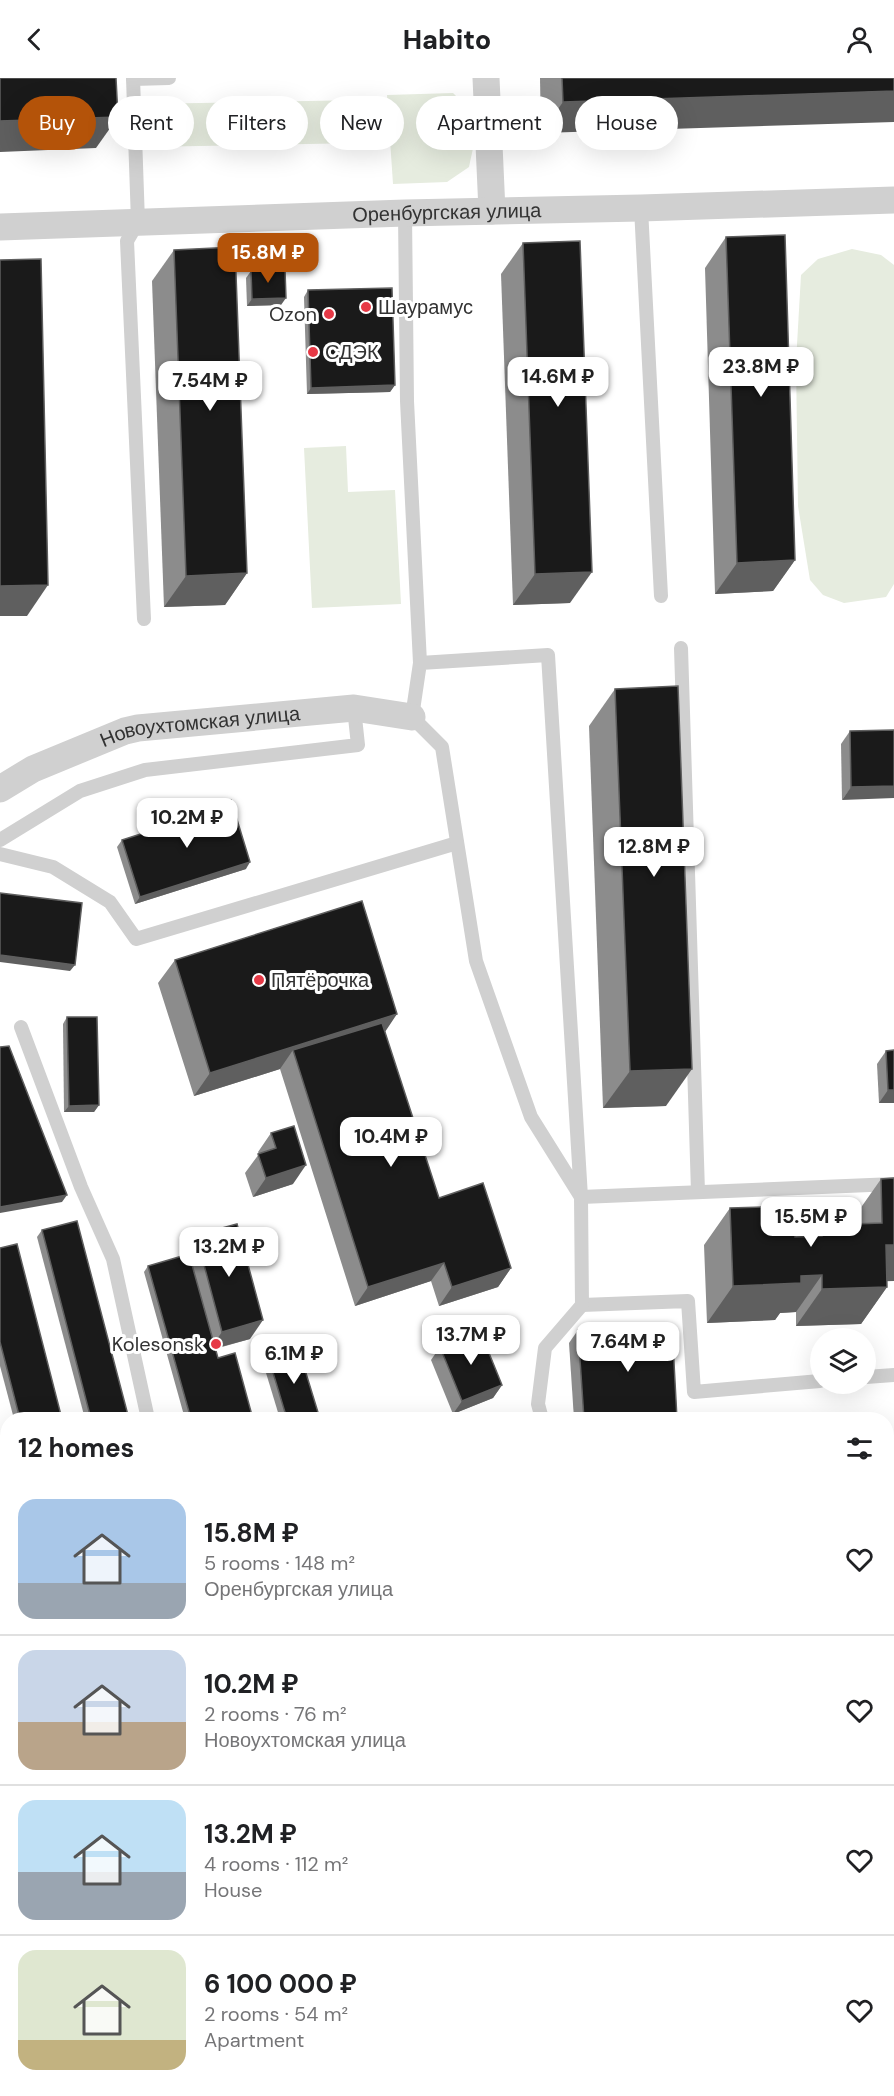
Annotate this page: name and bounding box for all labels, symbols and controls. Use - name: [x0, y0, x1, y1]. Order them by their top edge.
- text: Habito: [403, 22, 491, 57]
- icon: back: [18, 23, 51, 56]
- icon: person: [843, 23, 876, 56]
- chip: Buy: [18, 96, 96, 150]
- chip: Rent: [108, 96, 194, 150]
- chip: Filters: [206, 96, 308, 150]
- chip: New: [320, 96, 404, 150]
- chip: Apartment: [416, 96, 563, 150]
- chip: House: [575, 96, 678, 150]
- street label: Оренбургская улица: [352, 197, 542, 228]
- pin: 15.8M ₽: [213, 233, 323, 284]
- text: 15.8M ₽: [232, 239, 304, 265]
- place label: Шаурамус: [378, 294, 473, 320]
- marker: Шаурамус: [359, 300, 373, 314]
- place label: Ozon: [269, 301, 317, 327]
- marker: Ozon: [322, 307, 336, 321]
- place label: СДЭК: [325, 339, 379, 365]
- marker: СДЭК: [306, 345, 320, 359]
- pin: 23.8M ₽: [706, 347, 816, 398]
- text: 23.8M ₽: [723, 353, 799, 379]
- pin: 14.6M ₽: [503, 357, 613, 408]
- pin: 7.54M ₽: [155, 361, 265, 412]
- text: 14.6M ₽: [522, 363, 594, 389]
- text: 7.54M ₽: [172, 367, 248, 393]
- street label: Новоухтомская улица: [96, 700, 302, 753]
- pin: 10.2M ₽: [132, 798, 242, 849]
- text: 10.2M ₽: [151, 804, 223, 830]
- pin: 12.8M ₽: [599, 827, 709, 878]
- text: 12.8M ₽: [618, 833, 690, 859]
- place label: Пятёрочка: [271, 967, 370, 993]
- marker: Пятёрочка: [252, 973, 266, 987]
- pin: 10.4M ₽: [336, 1117, 446, 1168]
- text: 10.4M ₽: [354, 1123, 428, 1149]
- pin: 15.5M ₽: [756, 1197, 866, 1248]
- text: 15.5M ₽: [775, 1203, 847, 1229]
- pin: 13.2M ₽: [174, 1227, 284, 1278]
- text: 13.2M ₽: [193, 1233, 265, 1259]
- pin: 13.7M ₽: [416, 1315, 526, 1366]
- text: 13.7M ₽: [436, 1321, 506, 1347]
- pin: 7.64M ₽: [573, 1322, 683, 1373]
- text: 7.64M ₽: [590, 1328, 666, 1354]
- map controls: [810, 1328, 876, 1394]
- button: layers: [810, 1328, 876, 1394]
- place label: Kolesonsk: [112, 1331, 204, 1357]
- pin: 6.1M ₽: [245, 1334, 343, 1385]
- marker: Kolesonsk: [209, 1337, 223, 1351]
- text: 6.1M ₽: [264, 1340, 324, 1366]
- text: 12 homes: [18, 1431, 134, 1465]
- icon: filters: [843, 1432, 876, 1465]
- text: 15.8M ₽: [204, 1516, 299, 1550]
- icon: home: [66, 1523, 138, 1595]
- icon: heart: [843, 1543, 876, 1576]
- text: 5 rooms · 148 m²: [204, 1550, 355, 1576]
- text: Оренбургская улица: [204, 1576, 393, 1602]
- text: 10.2M ₽: [204, 1667, 298, 1701]
- icon: home: [66, 1674, 138, 1746]
- icon: heart: [843, 1694, 876, 1727]
- text: 2 rooms · 76 m²: [204, 1701, 347, 1727]
- text: Новоухтомская улица: [204, 1727, 406, 1753]
- text: 13.2M ₽: [204, 1817, 297, 1851]
- icon: home: [66, 1824, 138, 1896]
- icon: heart: [843, 1844, 876, 1877]
- text: 4 rooms · 112 m²: [204, 1851, 348, 1877]
- text: House: [204, 1877, 262, 1903]
- text: 6 100 000 ₽: [204, 1967, 357, 2001]
- icon: home: [66, 1974, 138, 2046]
- icon: heart: [843, 1994, 876, 2027]
- text: 2 rooms · 54 m²: [204, 2001, 348, 2027]
- text: Apartment: [204, 2027, 304, 2053]

